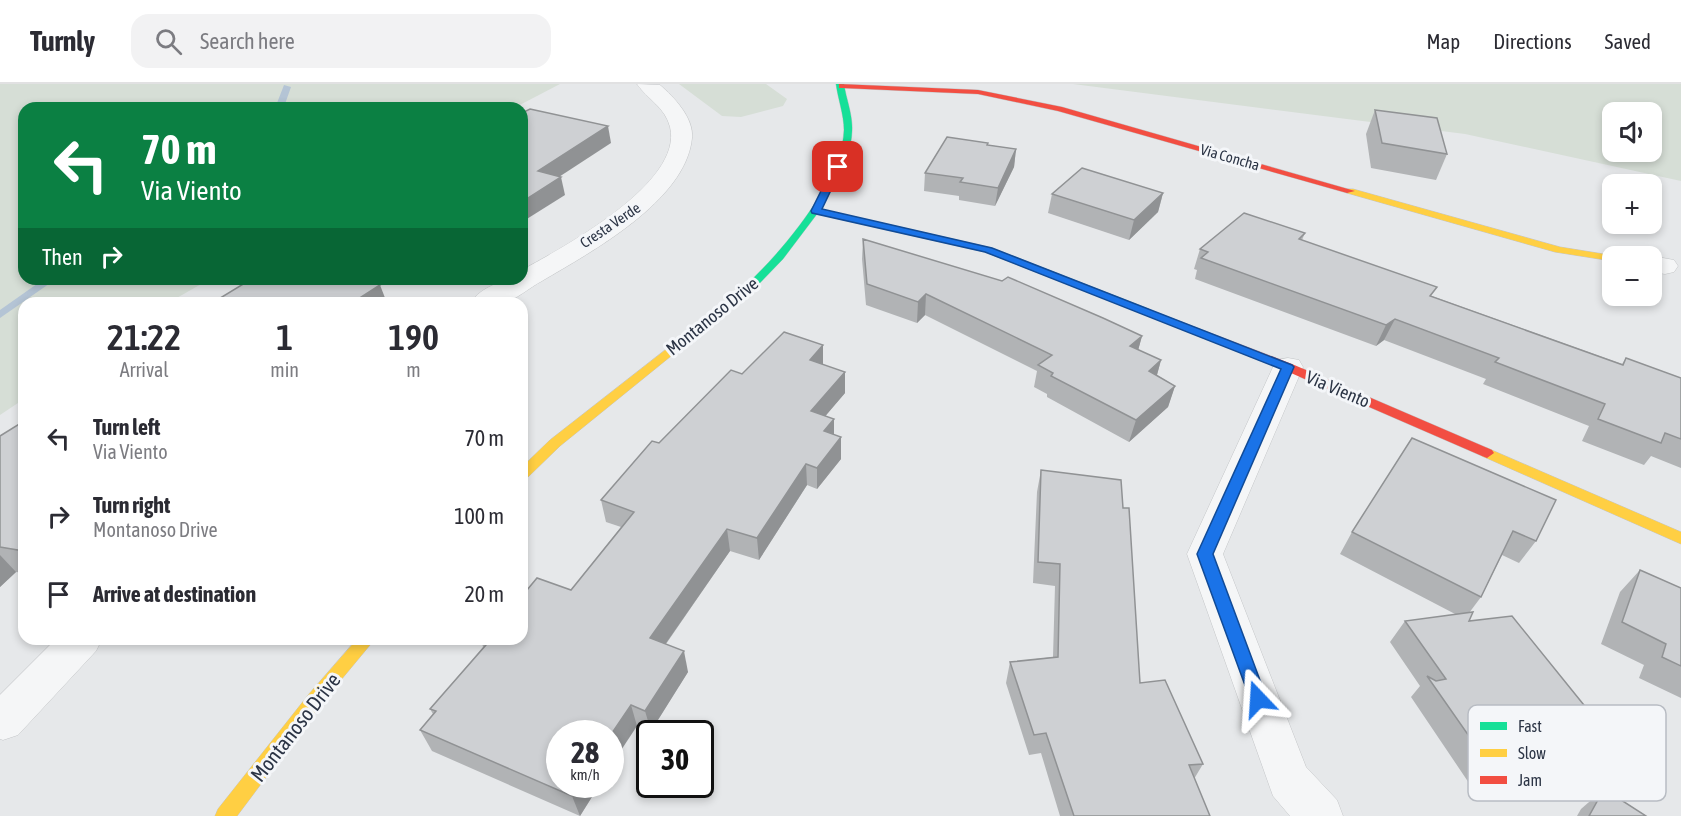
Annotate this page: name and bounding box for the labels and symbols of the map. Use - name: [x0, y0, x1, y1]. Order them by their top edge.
- street label: Via Concha: [1198, 140, 1262, 174]
- pin: [812, 141, 863, 192]
- street label: Cresta Verde: [577, 199, 643, 251]
- street label: Montanoso Drive: [662, 273, 762, 359]
- street label: Via Viento: [1303, 366, 1373, 412]
- position arrow: [1226, 667, 1290, 731]
- street label: Montanoso Drive: [245, 668, 345, 786]
- legend: [1468, 705, 1666, 801]
- text: Fast: [1518, 717, 1542, 735]
- speed limit sign: 30: [636, 720, 714, 798]
- text: Slow: [1518, 744, 1546, 762]
- text: Jam: [1518, 771, 1542, 789]

